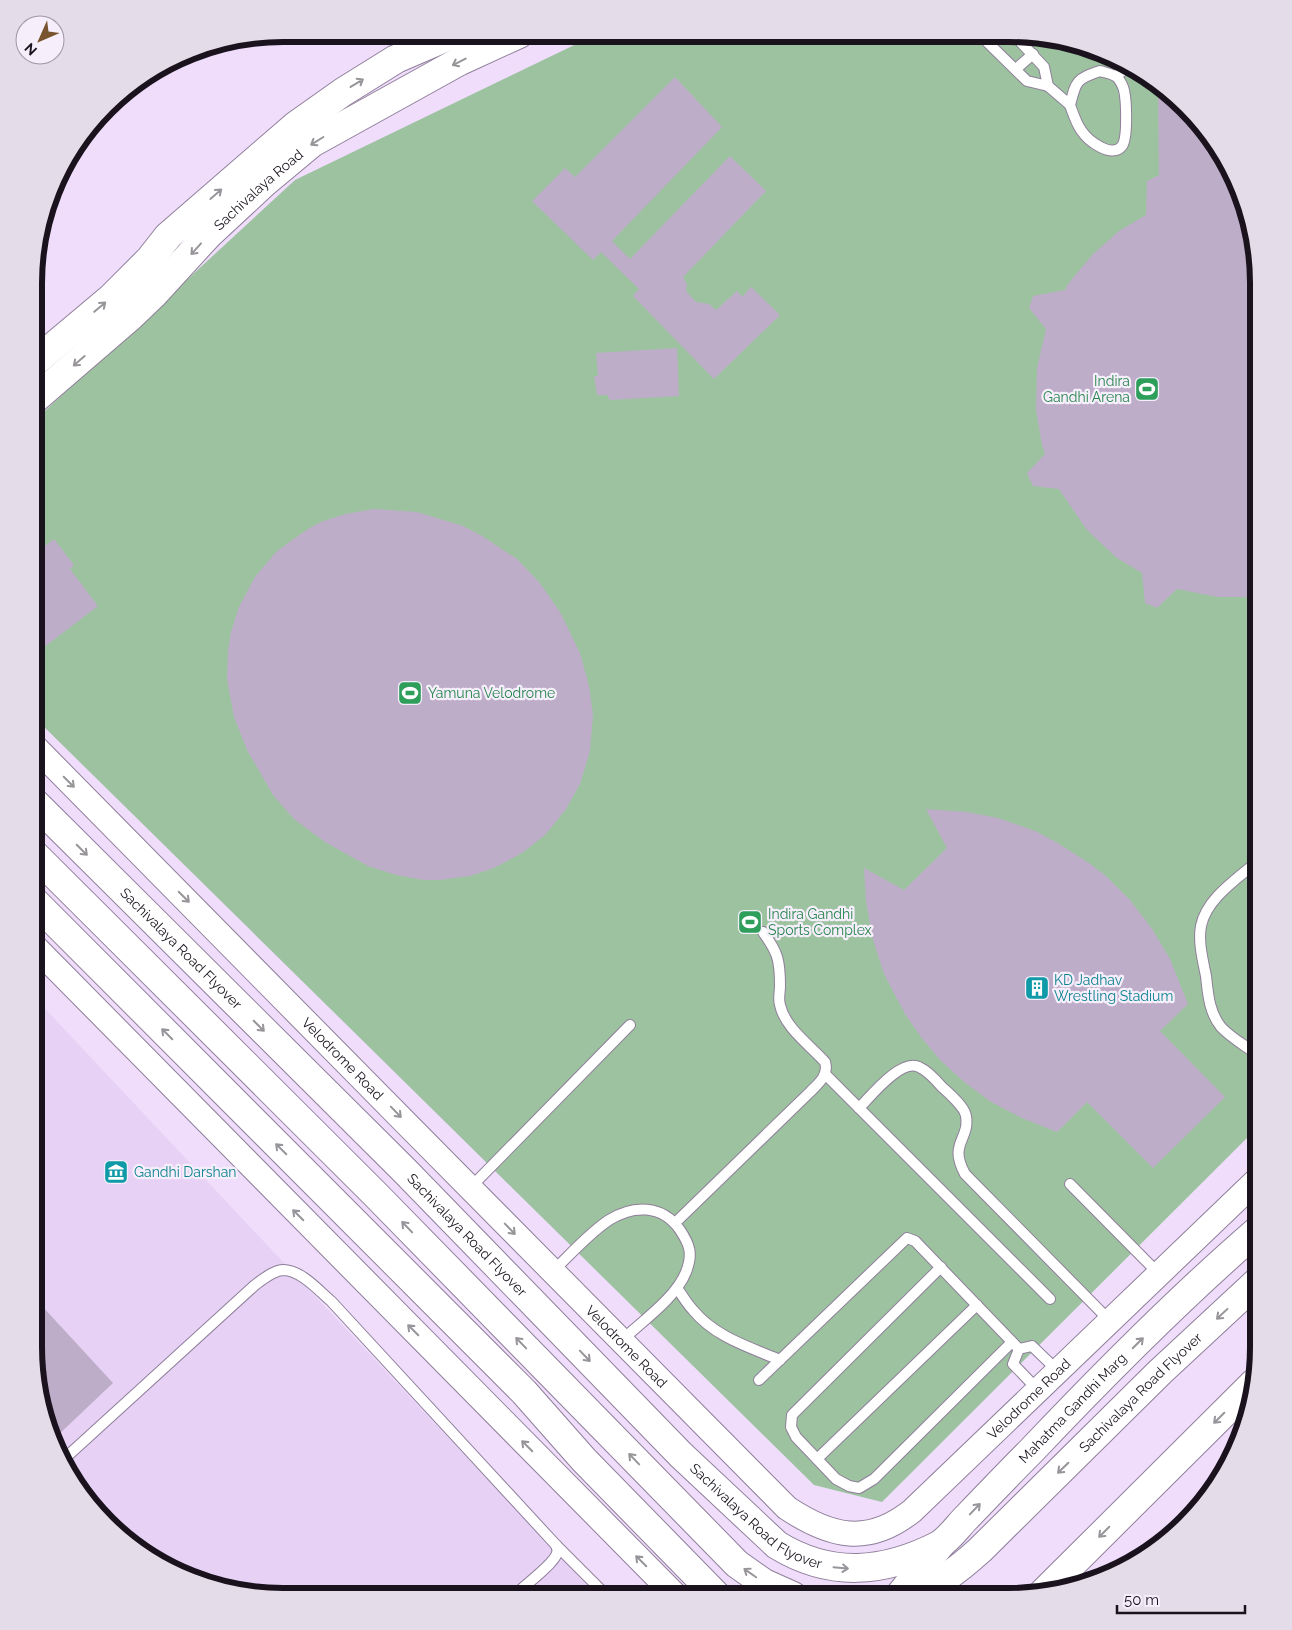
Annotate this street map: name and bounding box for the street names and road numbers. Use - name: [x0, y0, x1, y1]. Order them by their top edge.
- street label: Sachivalaya Road: [211, 146, 306, 233]
- street label: Sachivalaya Road Flyover: [117, 885, 245, 1012]
- street label: Velodrome Road: [299, 1014, 387, 1103]
- street label: Sachivalaya Road Flyover: [404, 1170, 530, 1300]
- street label: Velodrome Road: [582, 1302, 670, 1391]
- street label: Sachivalaya Road Flyover: [1076, 1329, 1205, 1455]
- street label: Mahatma Gandhi Marg: [1016, 1350, 1129, 1466]
- street label: Velodrome Road: [984, 1355, 1074, 1442]
- street label: Sachivalaya Road Flyover: [687, 1460, 824, 1572]

